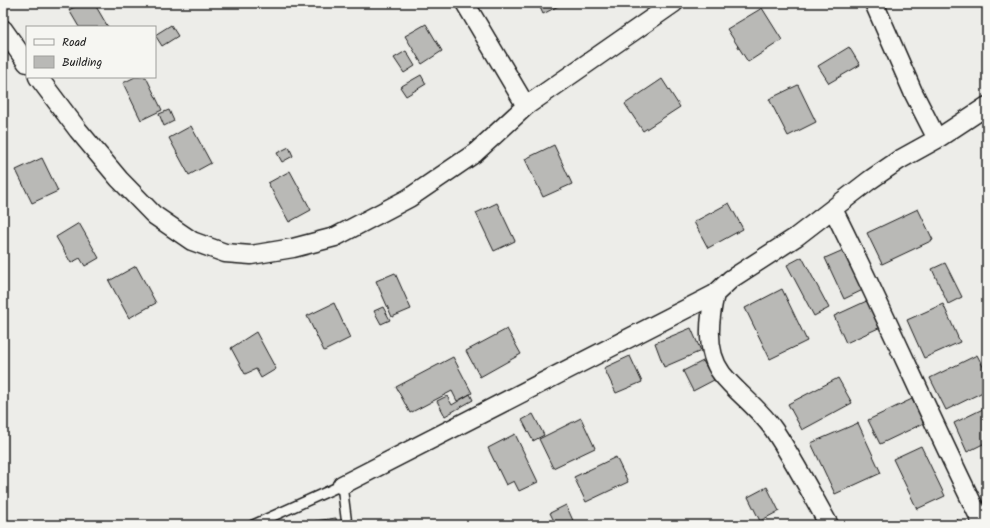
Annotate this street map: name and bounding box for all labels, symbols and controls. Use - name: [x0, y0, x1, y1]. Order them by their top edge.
- legend: [26, 26, 156, 78]
- text: Road: [62, 33, 87, 52]
- text: Building: [62, 53, 102, 72]

